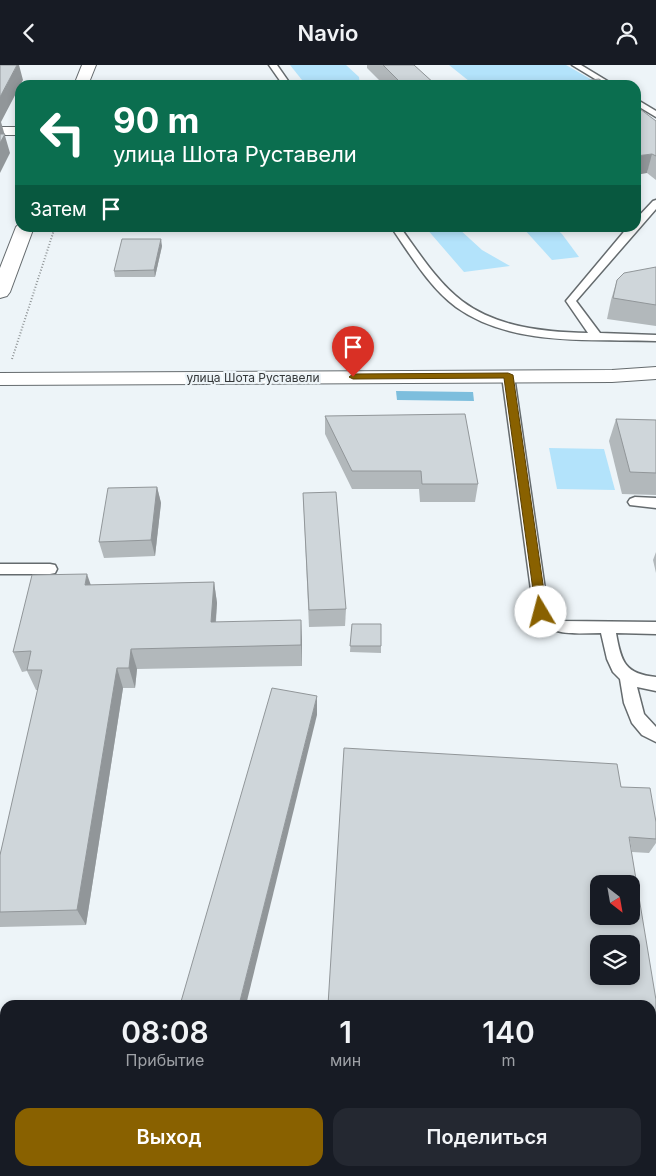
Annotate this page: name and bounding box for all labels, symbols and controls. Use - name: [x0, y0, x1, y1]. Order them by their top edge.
- icon: back: [15, 19, 43, 47]
- icon: person: [613, 19, 641, 47]
- text: Navio: [297, 20, 359, 46]
- text: 90 m: [113, 99, 200, 141]
- icon: left: [30, 100, 95, 165]
- text: улица Шота Руставели: [113, 141, 357, 167]
- icon: arrive: [97, 195, 125, 223]
- text: Затем: [30, 198, 87, 221]
- pin: [332, 326, 374, 377]
- icon: arrive: [339, 333, 367, 361]
- street label: улица Шота Руставели: [187, 370, 320, 385]
- position arrow: [514, 585, 566, 637]
- north arrow: [590, 875, 640, 925]
- map controls: [590, 875, 640, 985]
- button: layers: [590, 935, 640, 985]
- text: 08:08: [121, 1014, 209, 1050]
- text: 1: [339, 1014, 352, 1050]
- text: 140: [482, 1014, 535, 1050]
- text: Прибытие: [126, 1050, 204, 1070]
- text: мин: [330, 1050, 361, 1070]
- text: m: [502, 1050, 516, 1070]
- button: Выход: [15, 1108, 323, 1166]
- button: Поделиться: [333, 1108, 641, 1166]

